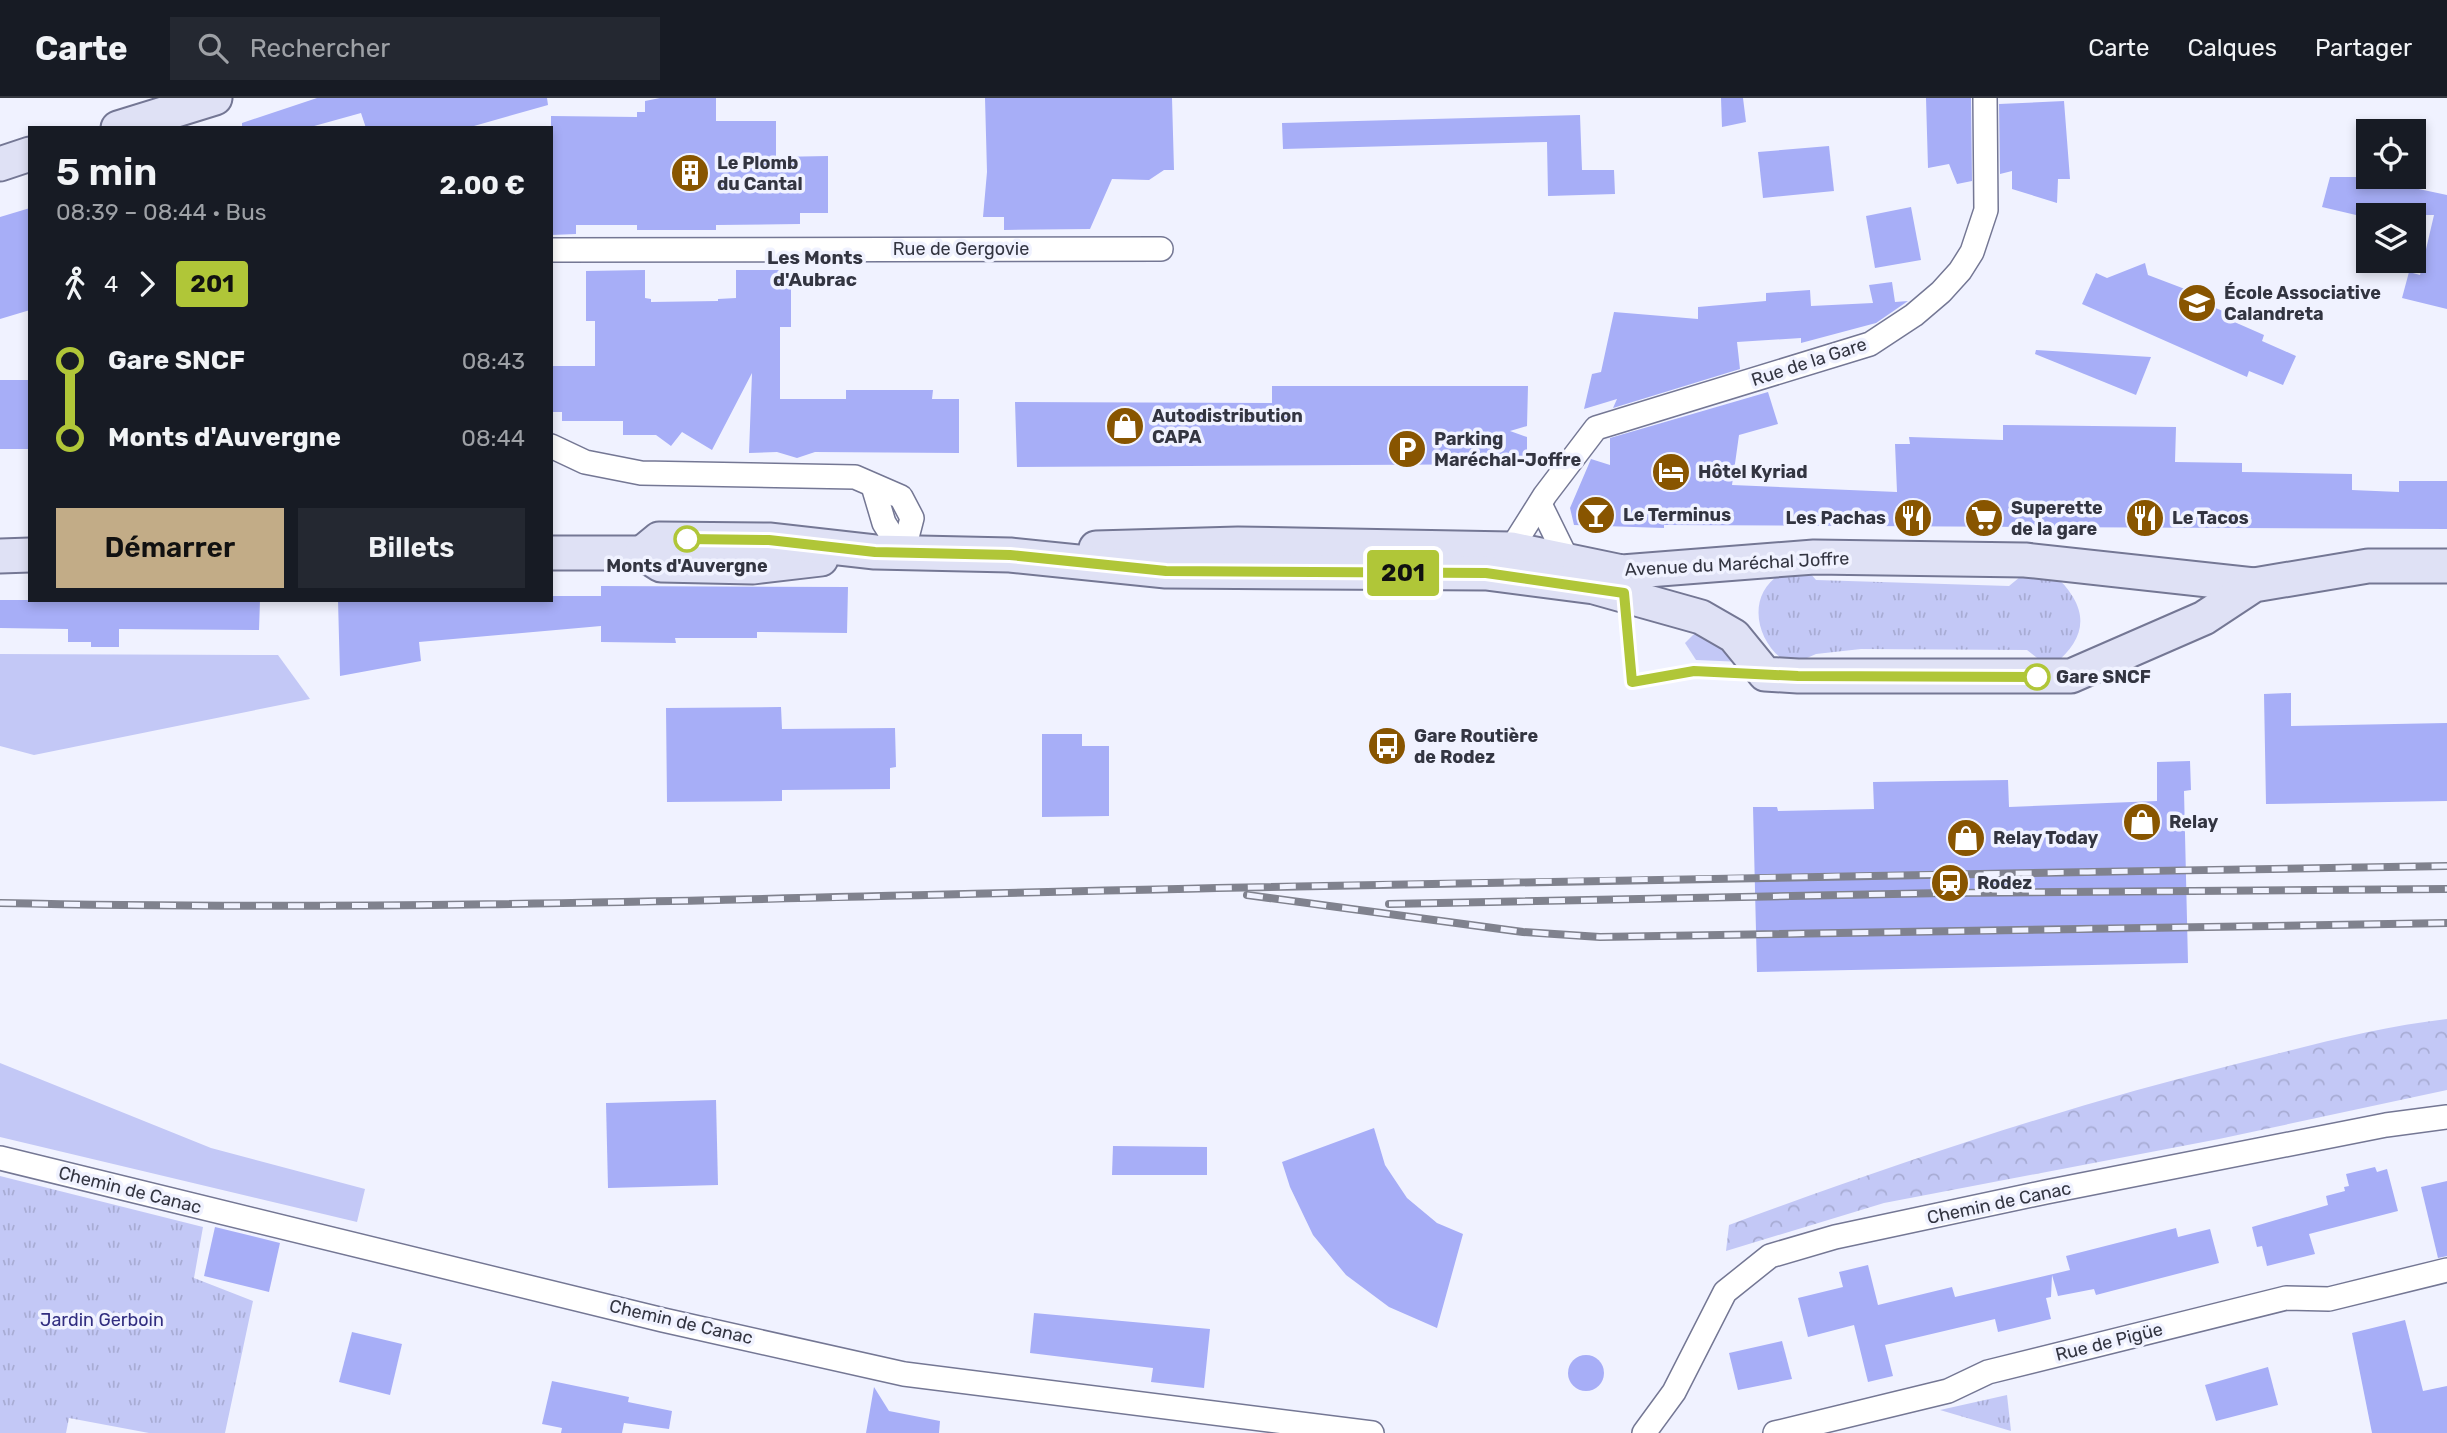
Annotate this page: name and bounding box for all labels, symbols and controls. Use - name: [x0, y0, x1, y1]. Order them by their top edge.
- search box: [170, 17, 660, 80]
- text: Carte: [35, 29, 128, 68]
- icon: search: [194, 29, 232, 67]
- text: Rechercher: [250, 33, 390, 64]
- text: Carte: [2088, 34, 2149, 62]
- text: Calques: [2187, 34, 2277, 62]
- text: Partager: [2315, 34, 2412, 62]
- map controls: [2356, 119, 2426, 273]
- button: locate: [2356, 119, 2426, 189]
- text: 5 min: [56, 149, 157, 195]
- building icon: Le Plomb du Cantal: [669, 152, 711, 194]
- place label: Le Plomb du Cantal: [717, 152, 803, 195]
- text: 2.00 €: [440, 170, 525, 201]
- text: 08:39 – 08:44 · Bus: [56, 198, 267, 226]
- button: layers: [2356, 203, 2426, 273]
- street label: Rue de Gergovie: [893, 238, 1029, 260]
- district label: Les Monts d'Aubrac: [767, 246, 863, 291]
- icon: walk: [56, 265, 94, 303]
- icon: forward: [128, 265, 166, 303]
- text: 4: [104, 270, 118, 298]
- text: 201: [190, 270, 234, 298]
- school or university icon: École Associative Calandreta: [2176, 282, 2218, 324]
- place label: École Associative Calandreta: [2224, 282, 2381, 325]
- street label: Rue de la Gare: [1749, 333, 1869, 391]
- text: Gare SNCF: [108, 345, 245, 376]
- text: 08:43: [462, 347, 525, 375]
- shop icon: Autodistribution CAPA: [1104, 405, 1146, 447]
- place label: Autodistribution CAPA: [1152, 405, 1303, 448]
- text: Monts d'Auvergne: [108, 422, 341, 453]
- text: 08:44: [461, 424, 525, 452]
- parking icon: Parking Maréchal-Joffre: [1386, 428, 1428, 470]
- place label: Parking Maréchal-Joffre: [1434, 428, 1581, 471]
- hotel icon: Hôtel Kyriad: [1650, 451, 1692, 493]
- place label: Hôtel Kyriad: [1698, 461, 1808, 483]
- bar icon: Le Terminus: [1575, 494, 1617, 536]
- restaurant icon: Les Pachas: [1892, 497, 1934, 539]
- supermarket icon: Superette de la gare: [1963, 497, 2005, 539]
- place label: Superette de la gare: [2011, 497, 2103, 540]
- restaurant icon: Le Tacos: [2124, 497, 2166, 539]
- place label: Le Terminus: [1623, 504, 1731, 526]
- place label: Les Pachas: [1785, 507, 1886, 529]
- place label: Le Tacos: [2172, 507, 2249, 529]
- button: Démarrer: [56, 508, 284, 588]
- button: Billets: [298, 508, 525, 588]
- marker: Monts d'Auvergne: [674, 526, 700, 552]
- street label: Avenue du Maréchal Joffre: [1624, 547, 1850, 581]
- line badge: 201: [1363, 550, 1443, 596]
- place label: Monts d'Auvergne: [606, 555, 768, 577]
- text: 201: [1381, 559, 1425, 587]
- marker: Gare SNCF: [2024, 664, 2050, 690]
- place label: Gare SNCF: [2056, 666, 2151, 688]
- bus stop icon: Gare Routière de Rodez: [1366, 725, 1408, 767]
- place label: Gare Routière de Rodez: [1414, 725, 1538, 768]
- shop icon: Relay: [2121, 801, 2163, 843]
- place label: Relay: [2169, 811, 2218, 833]
- shop icon: Relay Today: [1945, 817, 1987, 859]
- place label: Relay Today: [1993, 827, 2099, 849]
- station icon: Rodez: [1929, 862, 1971, 904]
- place label: Rodez: [1977, 872, 2032, 894]
- street label: Chemin de Canac: [56, 1162, 204, 1218]
- street label: Chemin de Canac: [1925, 1177, 2073, 1229]
- street label: Chemin de Canac: [607, 1295, 755, 1349]
- park label: Jardin Gerboin: [40, 1309, 164, 1331]
- street label: Rue de Pigüe: [2053, 1318, 2165, 1366]

